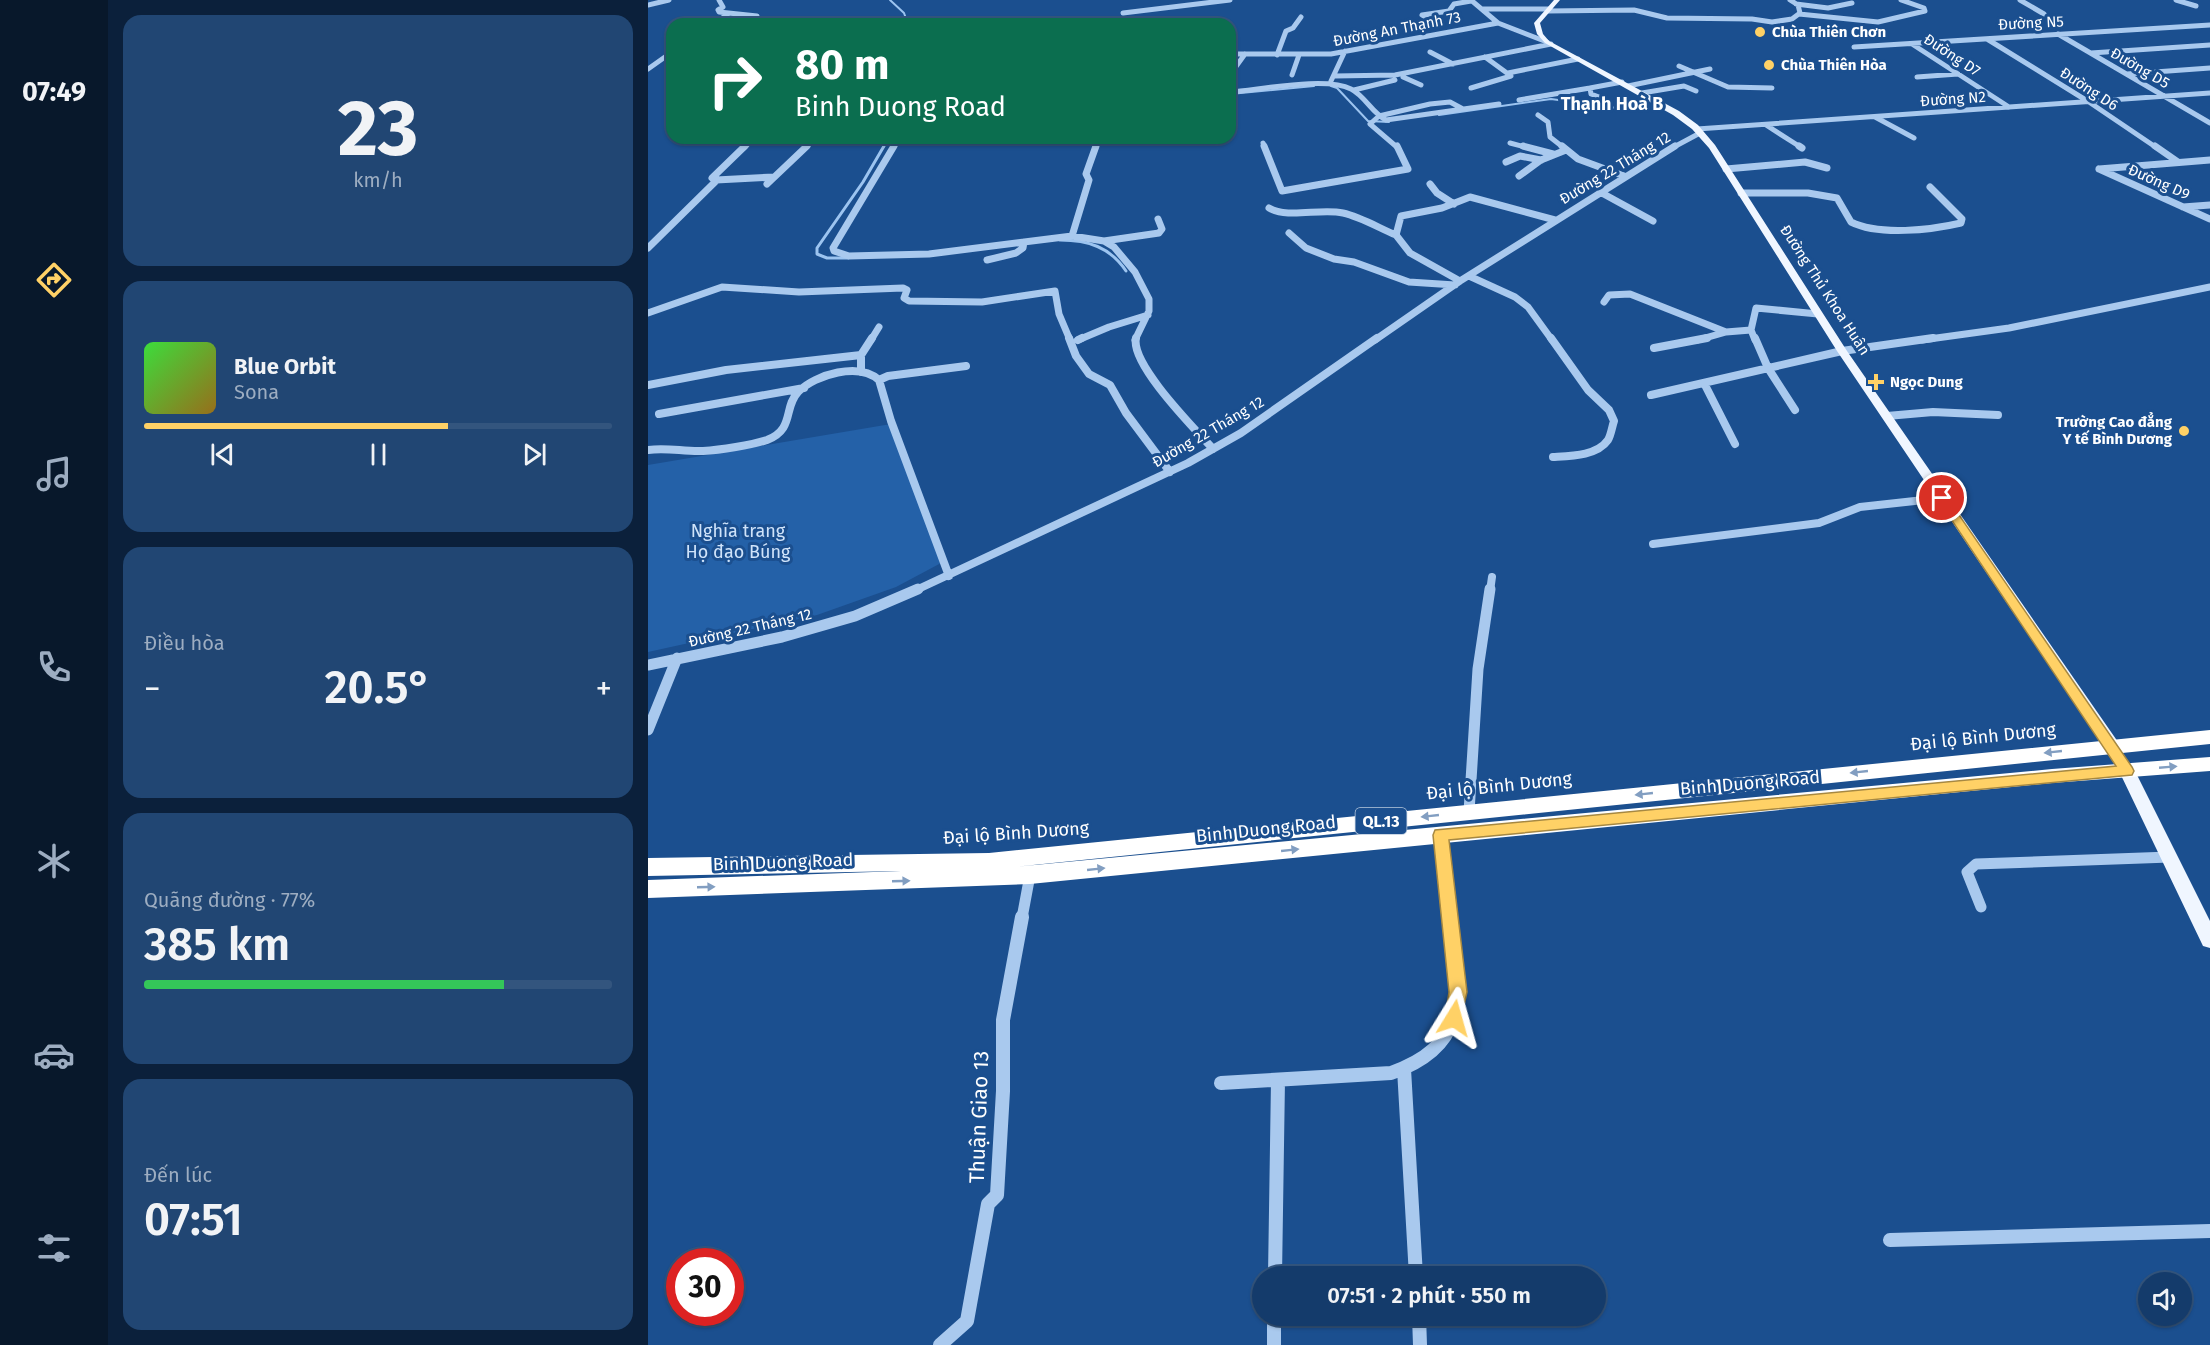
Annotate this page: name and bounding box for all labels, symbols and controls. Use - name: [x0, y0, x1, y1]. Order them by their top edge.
- street label: Đường An Thạnh 73: [1332, 8, 1462, 50]
- street label: Đường N5: [1998, 12, 2064, 34]
- place label: Chùa Thiên Chơn: [1772, 23, 1886, 41]
- marker: Chùa Thiên Chơn: [1753, 25, 1767, 39]
- street label: Đường D7: [1920, 30, 1984, 80]
- text: 80 m: [795, 40, 889, 90]
- icon: right: [696, 42, 774, 120]
- street label: Đường D5: [2107, 44, 2173, 92]
- place label: Chùa Thiên Hòa: [1781, 56, 1887, 74]
- marker: Chùa Thiên Hòa: [1762, 58, 1776, 72]
- street label: Đường D6: [2057, 64, 2121, 114]
- text: 07:49: [22, 76, 86, 108]
- text: 23: [338, 82, 418, 176]
- street label: Đường N2: [1920, 88, 1986, 110]
- text: Binh Duong Road: [795, 91, 1006, 123]
- district label: Thạnh Hoà B: [1561, 93, 1663, 115]
- street label: Đường 22 Tháng 12: [1556, 128, 1674, 208]
- street label: Đường D9: [2125, 160, 2193, 204]
- text: km/h: [353, 168, 403, 192]
- street label: Đường Thủ Khoa Huân: [1776, 222, 1874, 358]
- icon: directions: [33, 259, 75, 301]
- text: Blue Orbit: [234, 353, 336, 380]
- marker: Ngọc Dung: [1867, 373, 1885, 391]
- place label: Ngọc Dung: [1890, 373, 1963, 391]
- text: Sona: [234, 380, 279, 404]
- street label: Đường 22 Tháng 12: [1149, 393, 1267, 471]
- place label: Trường Cao đẳng Y tế Bình Dương: [2056, 412, 2173, 448]
- marker: Trường Cao đẳng Y tế Bình Dương: [2177, 424, 2191, 438]
- icon: previous: [206, 438, 239, 471]
- icon: pause: [362, 438, 395, 471]
- icon: next: [518, 438, 551, 471]
- icon: music: [33, 453, 75, 495]
- pin: [1916, 472, 1967, 523]
- icon: arrive: [1925, 481, 1958, 514]
- park label: Nghĩa trang Họ đạo Búng: [686, 520, 791, 563]
- street label: Đường 22 Tháng 12: [687, 605, 813, 651]
- text: Điều hòa: [144, 631, 225, 655]
- icon: phone: [33, 646, 75, 688]
- text: 20.5°: [324, 661, 432, 715]
- text: −: [144, 669, 161, 709]
- text: +: [596, 669, 612, 709]
- street label: Đại lộ Bình Dương: [1909, 718, 2058, 756]
- one-way arrow: [2044, 747, 2063, 757]
- one-way arrow: [2159, 763, 2178, 772]
- street label: Binh Duong Road: [1679, 766, 1821, 800]
- street label: Đại lộ Bình Dương: [1425, 767, 1574, 805]
- one-way arrow: [1850, 767, 1869, 777]
- one-way arrow: [1635, 789, 1654, 799]
- road number: QL.13: [1356, 808, 1406, 834]
- street label: Binh Duong Road: [1195, 811, 1337, 847]
- one-way arrow: [1420, 811, 1439, 821]
- street label: Đại lộ Bình Dương: [942, 817, 1090, 849]
- icon: climate: [33, 840, 75, 882]
- one-way arrow: [1281, 845, 1300, 855]
- street label: Binh Duong Road: [712, 849, 854, 875]
- one-way arrow: [1086, 864, 1105, 874]
- one-way arrow: [892, 876, 911, 885]
- one-way arrow: [697, 882, 716, 892]
- text: Quãng đường · 77%: [144, 888, 315, 912]
- text: 385 km: [144, 918, 290, 972]
- position arrow: [1422, 986, 1486, 1050]
- icon: car: [33, 1034, 75, 1076]
- street label: Thuận Giao 13: [964, 1050, 994, 1184]
- text: Đến lúc: [144, 1163, 212, 1187]
- text: 07:51: [144, 1193, 243, 1247]
- icon: filters: [33, 1227, 75, 1269]
- speed limit sign: 30: [666, 1248, 744, 1326]
- map controls: [2138, 1272, 2192, 1326]
- button: sound: [2138, 1272, 2192, 1326]
- text: 07:51 · 2 phút · 550 m: [1327, 1282, 1531, 1309]

